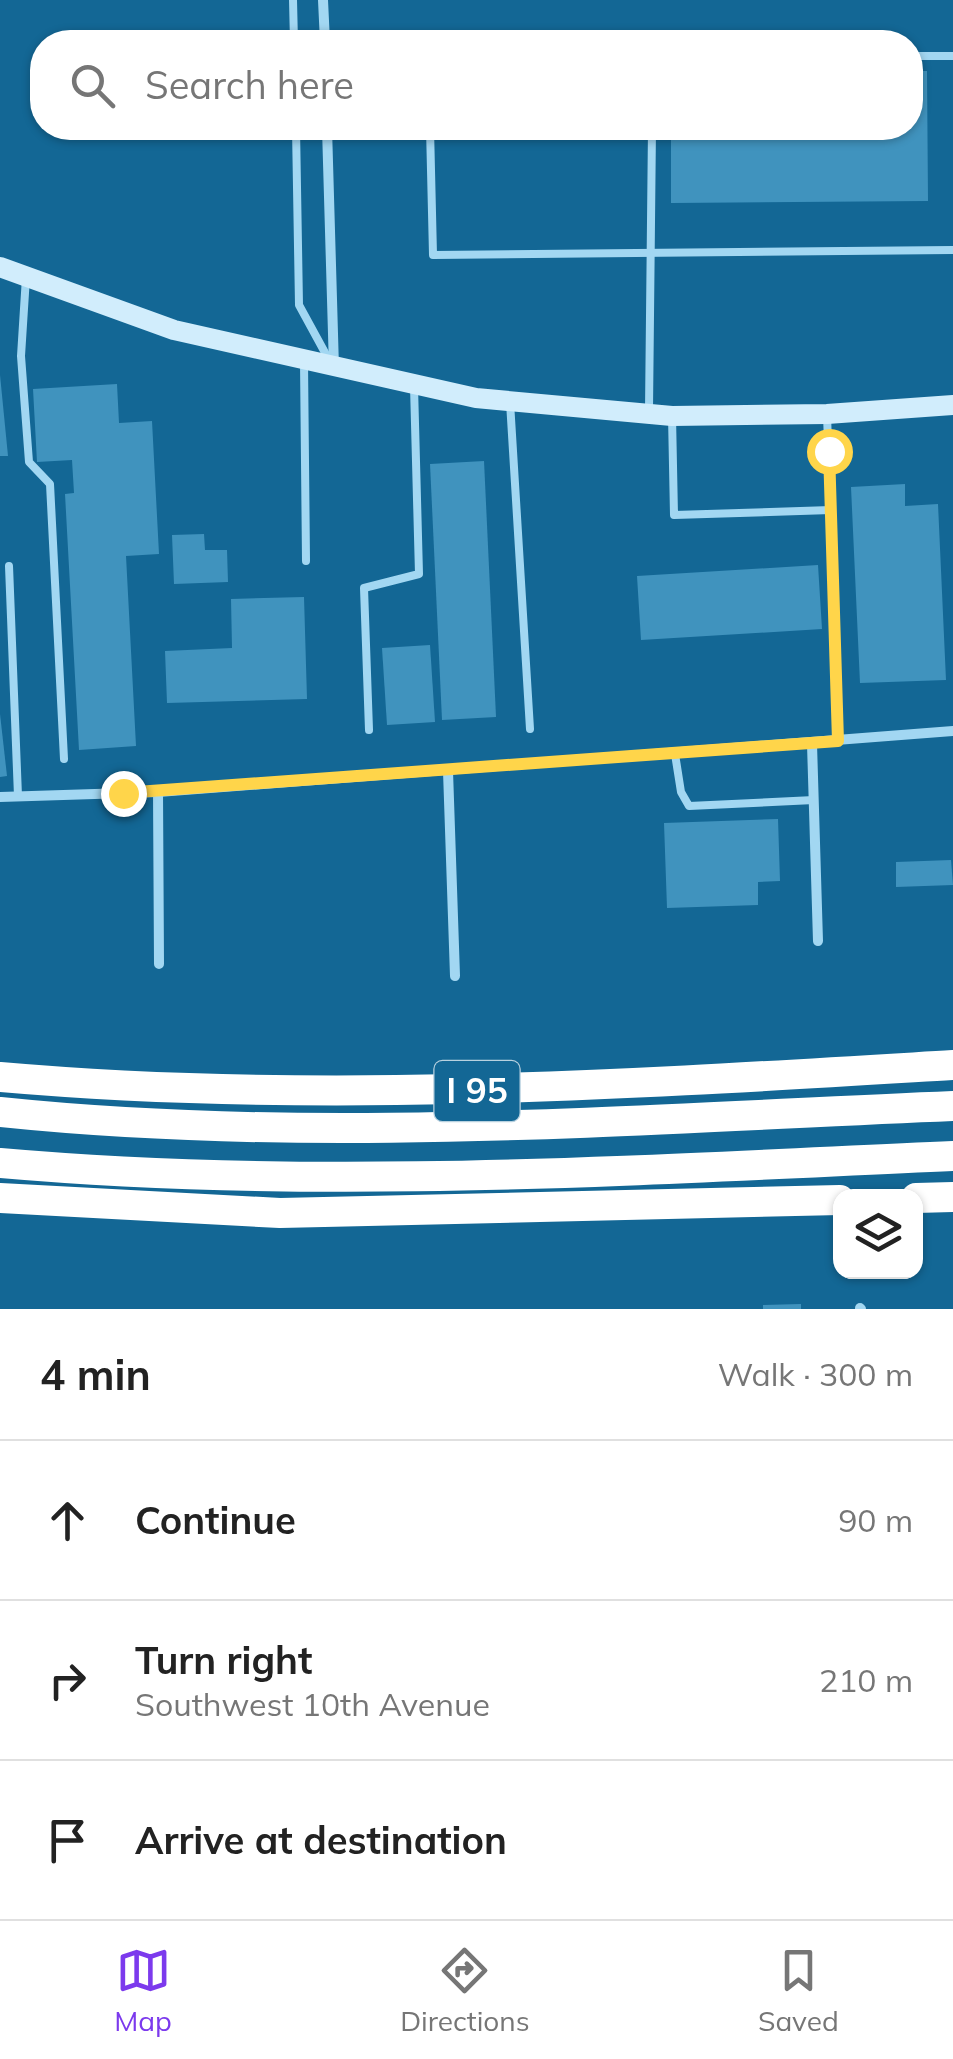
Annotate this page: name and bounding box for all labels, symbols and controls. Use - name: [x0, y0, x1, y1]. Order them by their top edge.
- search box: [30, 30, 923, 140]
- icon: search: [65, 58, 120, 113]
- text: Search here: [145, 61, 354, 109]
- route start: [807, 429, 853, 475]
- route end: [101, 771, 147, 817]
- road number: I 95: [434, 1061, 520, 1121]
- map controls: [833, 1189, 923, 1279]
- button: layers: [833, 1189, 923, 1279]
- text: 4 min: [40, 1348, 151, 1401]
- text: Walk · 300 m: [718, 1354, 913, 1394]
- icon: ahead: [40, 1493, 95, 1548]
- text: Continue: [135, 1496, 296, 1544]
- text: 90 m: [838, 1500, 913, 1540]
- text: Turn right: [135, 1636, 312, 1684]
- icon: right: [40, 1653, 95, 1708]
- text: 210 m: [819, 1660, 913, 1700]
- text: Southwest 10th Avenue: [135, 1684, 490, 1724]
- icon: arrive: [40, 1813, 95, 1868]
- text: Arrive at destination: [135, 1816, 507, 1864]
- tab: Map: [114, 1943, 172, 2038]
- tab: Directions: [400, 1943, 530, 2038]
- tab: Saved: [758, 1943, 839, 2038]

